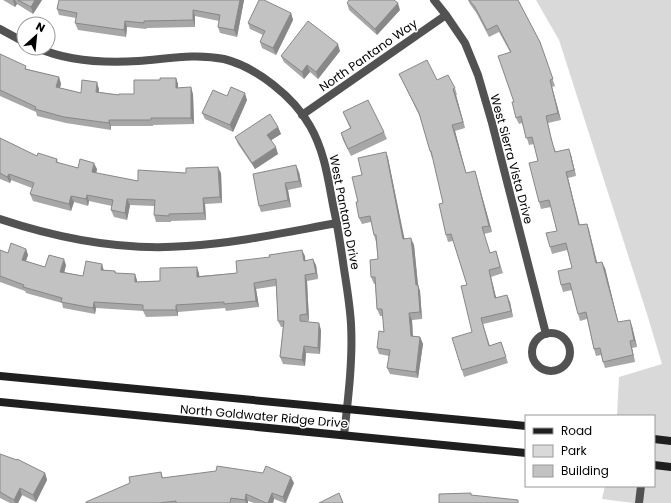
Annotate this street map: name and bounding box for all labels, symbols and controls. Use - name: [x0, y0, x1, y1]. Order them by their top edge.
- street label: North Pantano Way: [316, 15, 421, 95]
- north arrow: [16, 16, 56, 56]
- text: N: [33, 18, 48, 36]
- street label: West Sierra Vista Drive: [486, 92, 538, 226]
- street label: West Pantano Drive: [326, 153, 364, 271]
- street label: North Goldwater Ridge Drive: [179, 400, 349, 432]
- legend: [525, 415, 655, 487]
- text: Road: [561, 422, 592, 439]
- text: Park: [561, 442, 588, 459]
- text: Building: [561, 462, 609, 479]

